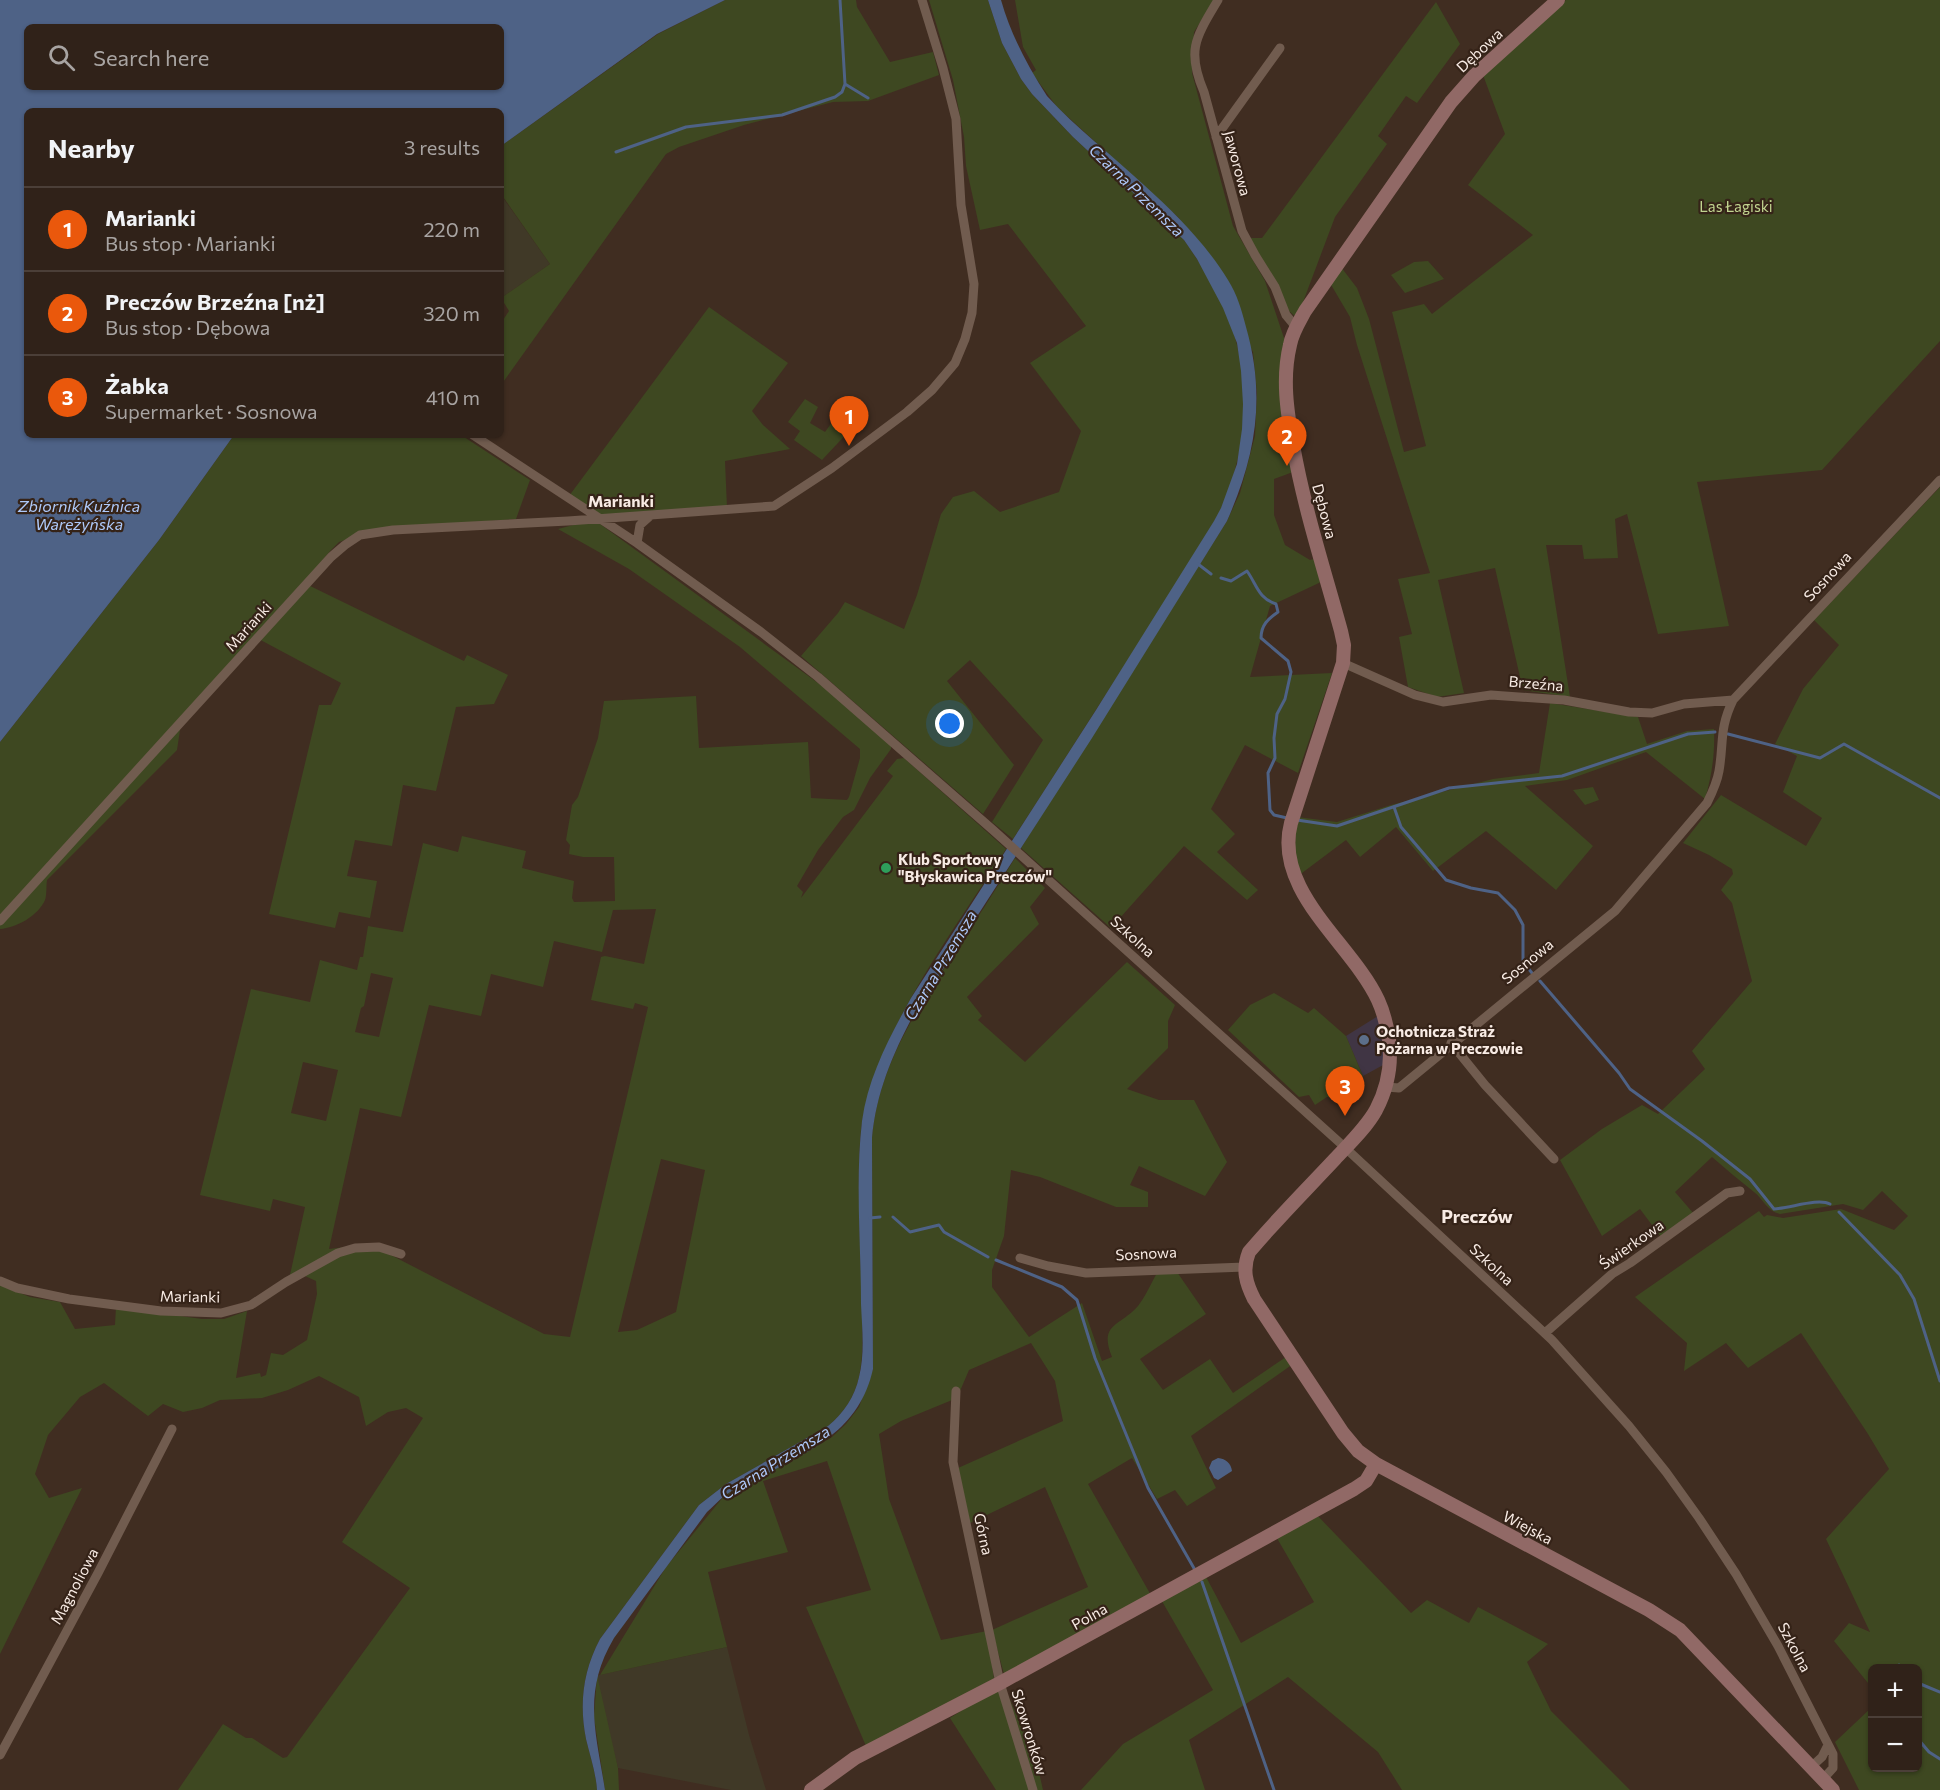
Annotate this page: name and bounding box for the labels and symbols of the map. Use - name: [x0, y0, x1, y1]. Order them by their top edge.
- street label: Dębowa: [1452, 24, 1506, 76]
- street label: Jaworowa: [1221, 128, 1255, 198]
- water label: Czarna Przemsza: [1086, 140, 1188, 240]
- park label: Las Łagiski: [1699, 197, 1773, 215]
- pin: 1: [830, 396, 868, 446]
- pin: 2: [1268, 416, 1306, 466]
- street label: Dębowa: [1309, 482, 1341, 540]
- district label: Marianki: [588, 491, 654, 510]
- water label: Zbiornik Kuźnica Warężyńska: [17, 496, 140, 533]
- street label: Sosnowa: [1799, 547, 1855, 605]
- street label: Marianki: [221, 598, 275, 654]
- street label: Brzeźna: [1508, 672, 1564, 694]
- your location: [935, 709, 964, 738]
- place label: Klub Sportowy "Błyskawica Preczów": [898, 850, 1052, 885]
- marker: Klub Sportowy "Błyskawica Preczów": [879, 861, 893, 875]
- water label: Czarna Przemsza: [900, 907, 980, 1023]
- street label: Szkolna: [1107, 911, 1159, 961]
- street label: Sosnowa: [1497, 935, 1557, 987]
- place label: Ochotnicza Straż Pożarna w Preczowie: [1376, 1022, 1523, 1057]
- marker: Ochotnicza Straż Pożarna w Preczowie: [1357, 1033, 1371, 1047]
- pin: 3: [1326, 1066, 1364, 1116]
- district label: Preczów: [1441, 1205, 1513, 1227]
- street label: Świerkowa: [1595, 1214, 1667, 1273]
- street label: Szkolna: [1466, 1239, 1518, 1289]
- street label: Sosnowa: [1115, 1242, 1177, 1264]
- street label: Marianki: [160, 1286, 220, 1306]
- water label: Czarna Przemsza: [717, 1421, 833, 1503]
- street label: Wiejska: [1500, 1506, 1556, 1548]
- street label: Górna: [971, 1511, 997, 1557]
- street label: Magnoliowa: [46, 1545, 102, 1627]
- street label: Polna: [1068, 1599, 1110, 1633]
- street label: Szkolna: [1775, 1619, 1815, 1675]
- street label: Skowronków: [1008, 1687, 1052, 1777]

